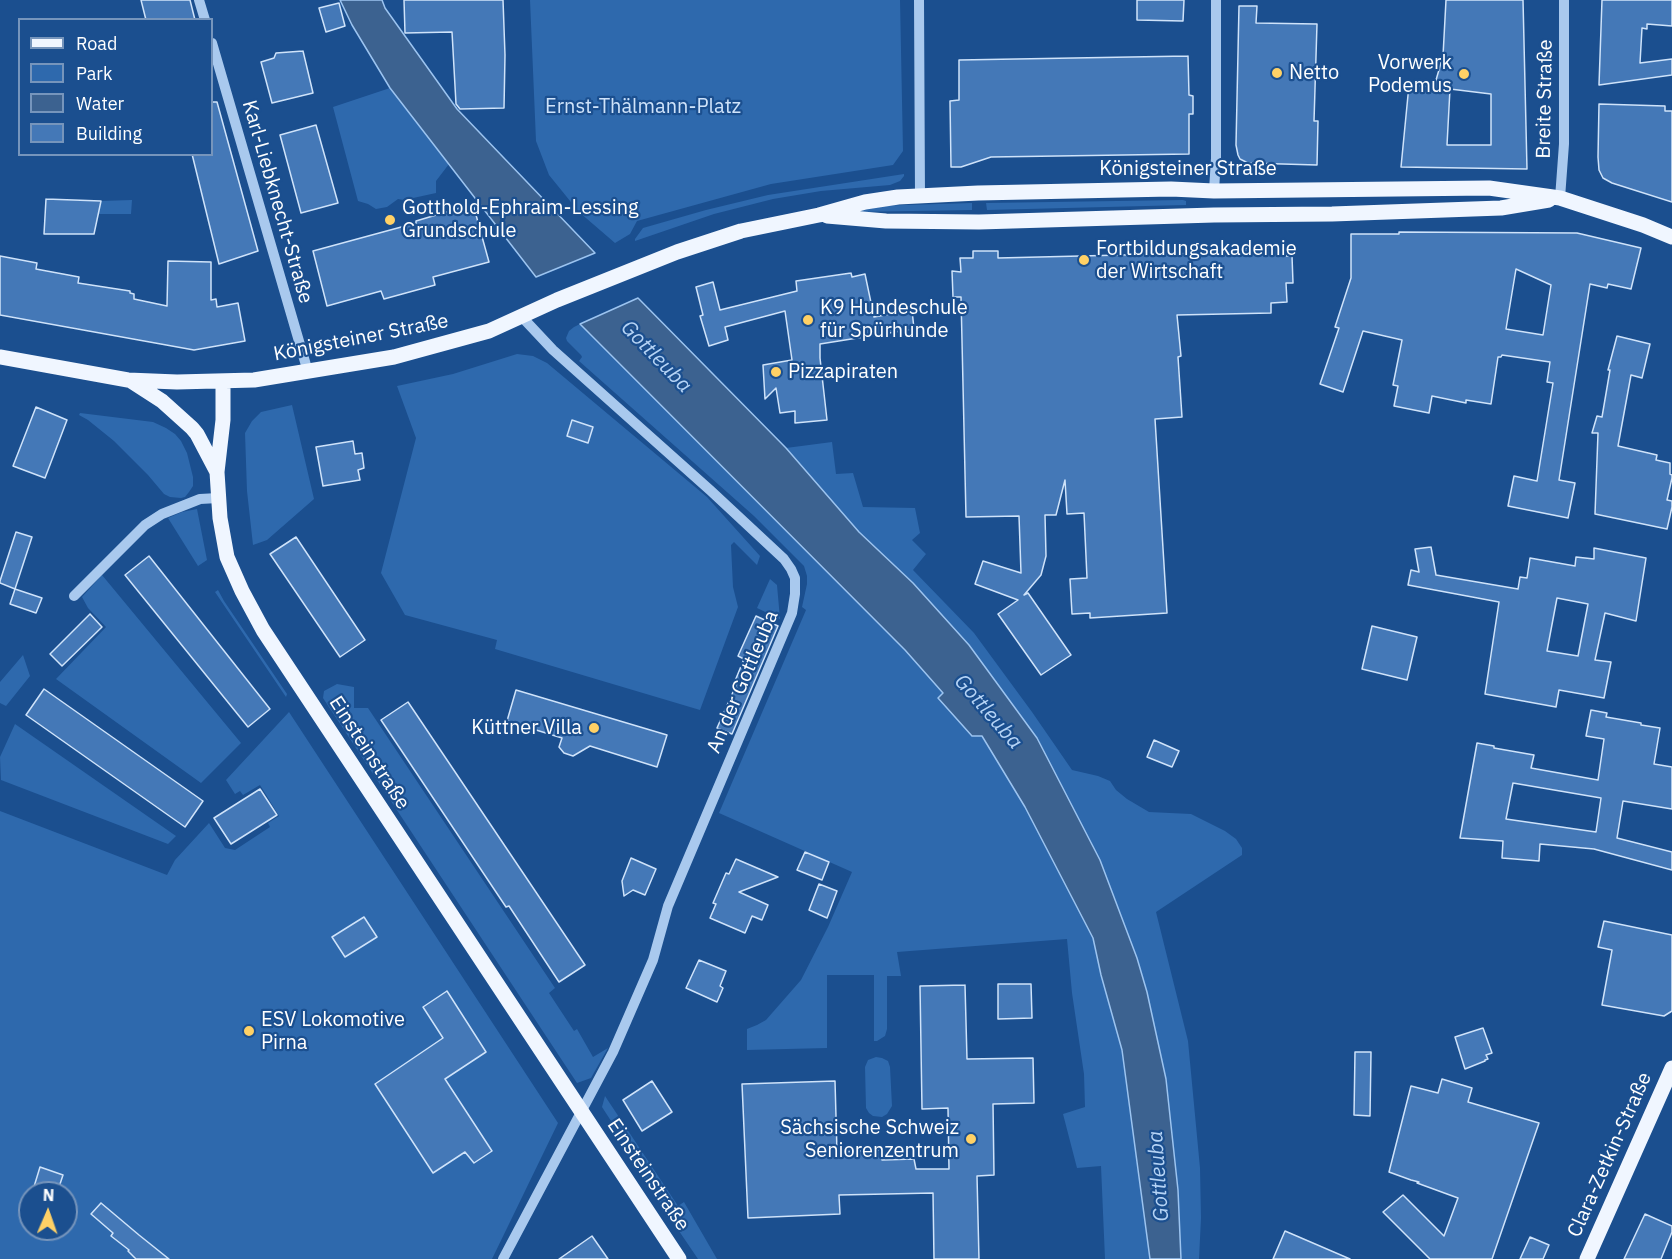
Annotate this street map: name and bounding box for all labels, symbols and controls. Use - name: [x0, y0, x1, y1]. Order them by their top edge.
- legend: [18, 18, 213, 156]
- text: Road: [76, 32, 117, 55]
- street label: Breite Straße: [1532, 39, 1558, 159]
- place label: Vorwerk Podemus: [1368, 51, 1452, 98]
- place label: Netto: [1289, 61, 1339, 85]
- text: Park: [76, 62, 112, 85]
- marker: Netto: [1270, 66, 1284, 80]
- marker: Vorwerk Podemus: [1457, 67, 1471, 81]
- text: Water: [76, 92, 124, 115]
- park label: Ernst-Thälmann-Platz: [545, 95, 741, 119]
- street label: Karl-Liebknecht-Straße: [237, 98, 317, 306]
- text: Building: [76, 122, 142, 145]
- street label: Königsteiner Straße: [1099, 157, 1277, 181]
- place label: Gotthold-Ephraim-Lessing Grundschule: [402, 196, 639, 243]
- marker: Gotthold-Ephraim-Lessing Grundschule: [383, 213, 397, 227]
- place label: Fortbildungsakademie der Wirtschaft: [1096, 237, 1297, 284]
- marker: Fortbildungsakademie der Wirtschaft: [1077, 253, 1091, 267]
- place label: K9 Hundeschule für Spürhunde: [820, 296, 968, 343]
- street label: Königsteiner Straße: [272, 309, 450, 367]
- marker: K9 Hundeschule für Spürhunde: [801, 313, 815, 327]
- water label: Gottleuba: [615, 316, 697, 398]
- place label: Pizzapiraten: [788, 360, 898, 384]
- marker: Pizzapiraten: [769, 365, 783, 379]
- street label: An der Gottleuba: [702, 607, 784, 757]
- water label: Gottleuba: [949, 669, 1027, 755]
- street label: Einsteinstraße: [323, 692, 415, 814]
- place label: Küttner Villa: [471, 716, 582, 740]
- marker: Küttner Villa: [587, 721, 601, 735]
- place label: ESV Lokomotive Pirna: [261, 1008, 405, 1055]
- marker: ESV Lokomotive Pirna: [242, 1024, 256, 1038]
- street label: Clara-Zetkin-Straße: [1563, 1069, 1657, 1241]
- street label: Einsteinstraße: [602, 1114, 694, 1236]
- place label: Sächsische Schweiz Seniorenzentrum: [780, 1116, 959, 1163]
- water label: Gottleuba: [1143, 1130, 1175, 1222]
- marker: Sächsische Schweiz Seniorenzentrum: [964, 1132, 978, 1146]
- north arrow: [18, 1181, 78, 1241]
- text: N: [42, 1185, 55, 1205]

